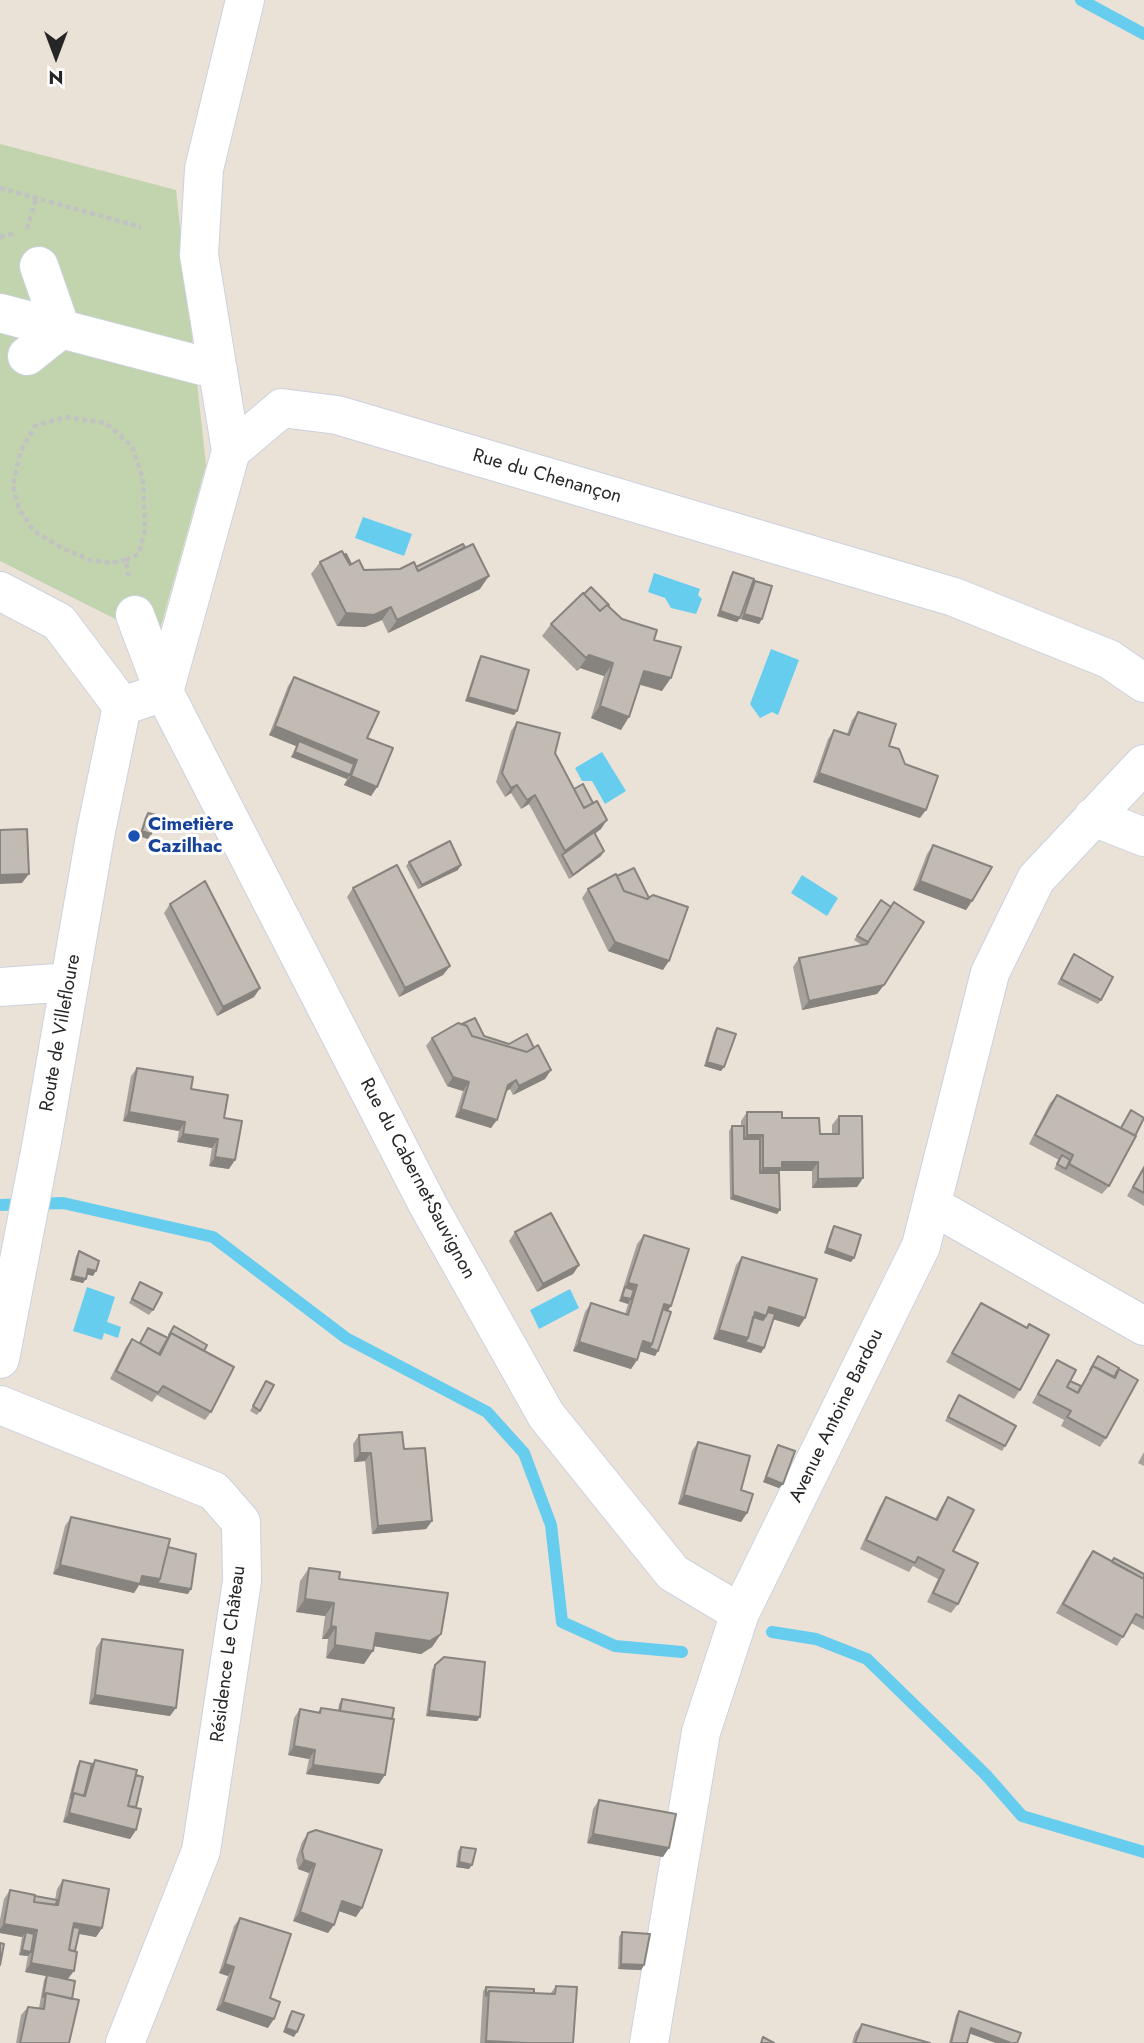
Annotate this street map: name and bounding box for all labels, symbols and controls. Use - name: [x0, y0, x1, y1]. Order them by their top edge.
- north arrow: [21, 21, 91, 91]
- text: N: [48, 64, 64, 91]
- street label: Rue du Chenançon: [470, 445, 624, 509]
- place label: Cimetière Cazilhac: [148, 814, 234, 858]
- marker: Cimetière Cazilhac: [126, 828, 142, 844]
- street label: Route de Villefloure: [36, 952, 86, 1114]
- street label: Rue du Cabernet-Sauvignon: [354, 1075, 480, 1283]
- street label: Avenue Antoine Bardou: [785, 1326, 889, 1506]
- street label: Résidence Le Château: [207, 1564, 251, 1744]

